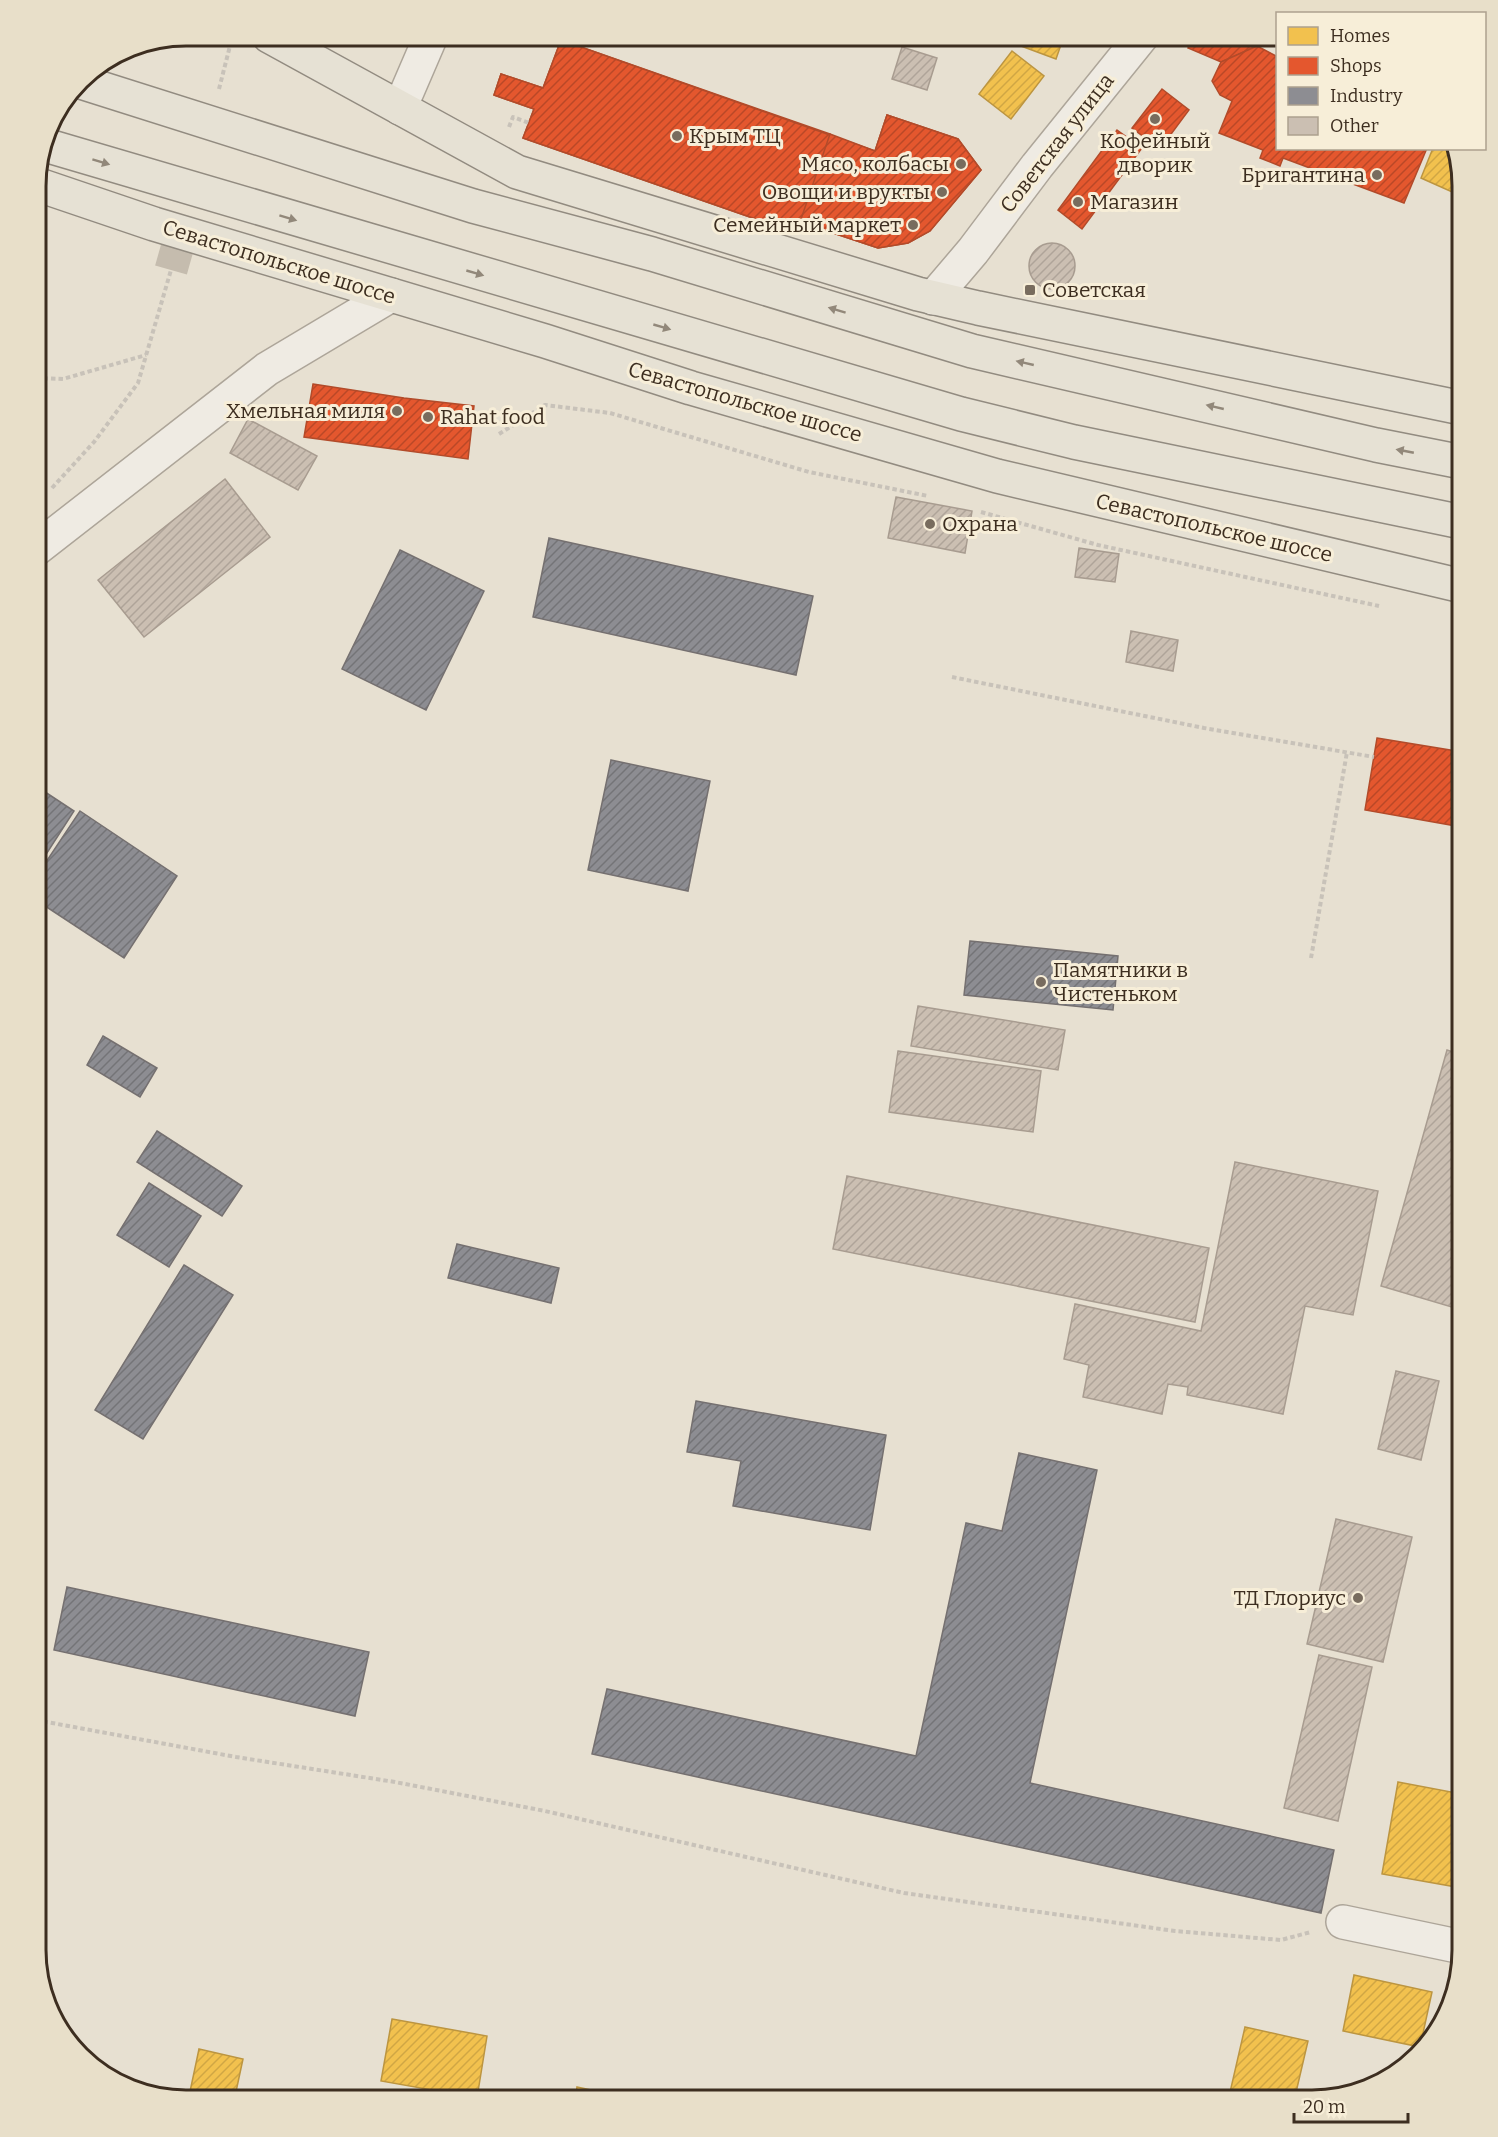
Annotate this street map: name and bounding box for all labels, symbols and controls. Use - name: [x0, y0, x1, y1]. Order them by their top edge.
- legend: [1276, 12, 1486, 150]
- text: Homes: [1330, 25, 1390, 47]
- text: Shops: [1330, 55, 1382, 77]
- street label: Советская улица: [994, 68, 1120, 218]
- text: Industry: [1330, 85, 1403, 107]
- marker: Кофейный дворик: [1148, 112, 1162, 126]
- text: Other: [1330, 115, 1379, 137]
- place label: Крым ТЦ: [689, 123, 781, 149]
- place label: Кофейный дворик: [1100, 128, 1210, 178]
- marker: Крым ТЦ: [670, 129, 684, 143]
- place label: Мясо, колбасы: [801, 151, 949, 177]
- marker: Мясо, колбасы: [954, 157, 968, 171]
- one-way arrow: [92, 158, 110, 167]
- place label: Бригантина: [1242, 162, 1365, 188]
- marker: Бригантина: [1370, 168, 1384, 182]
- place label: Овощи и врукты: [762, 179, 930, 205]
- marker: Овощи и врукты: [935, 185, 949, 199]
- place label: Магазин: [1090, 189, 1178, 215]
- marker: Магазин: [1071, 195, 1085, 209]
- place label: Семейный маркет: [713, 212, 901, 238]
- street label: Севастопольское шоссе: [159, 214, 399, 310]
- one-way arrow: [279, 214, 297, 223]
- marker: Семейный маркет: [906, 218, 920, 232]
- one-way arrow: [466, 269, 484, 278]
- place label: Советская: [1042, 277, 1146, 303]
- marker: Советская: [1023, 283, 1037, 297]
- one-way arrow: [828, 305, 846, 314]
- one-way arrow: [653, 323, 671, 332]
- street label: Севастопольское шоссе: [625, 356, 865, 448]
- one-way arrow: [1015, 357, 1034, 367]
- place label: Хмельная миля: [226, 398, 385, 424]
- one-way arrow: [1205, 401, 1224, 411]
- marker: Хмельная миля: [390, 404, 404, 418]
- place label: Rahat food: [440, 404, 545, 430]
- marker: Rahat food: [421, 410, 435, 424]
- one-way arrow: [1395, 446, 1414, 455]
- street label: Севастопольское шоссе: [1093, 488, 1335, 568]
- place label: Охрана: [942, 511, 1018, 537]
- marker: Охрана: [923, 517, 937, 531]
- place label: Памятники в Чистеньком: [1053, 957, 1188, 1007]
- marker: Памятники в Чистеньком: [1034, 975, 1048, 989]
- place label: ТД Глориус: [1233, 1585, 1346, 1611]
- marker: ТД Глориус: [1351, 1591, 1365, 1605]
- scale bar: [1294, 2086, 1408, 2124]
- text: 20 m: [1303, 2096, 1345, 2118]

